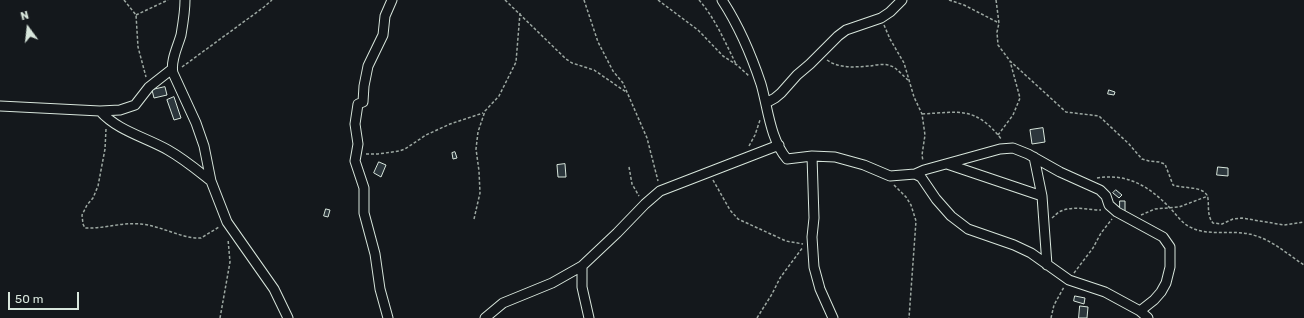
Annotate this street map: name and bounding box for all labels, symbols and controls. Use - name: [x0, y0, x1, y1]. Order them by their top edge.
- north arrow: [8, 8, 48, 48]
- text: N: [19, 9, 30, 23]
- scale bar: [10, 284, 81, 310]
- text: 50 m: [15, 292, 43, 306]

